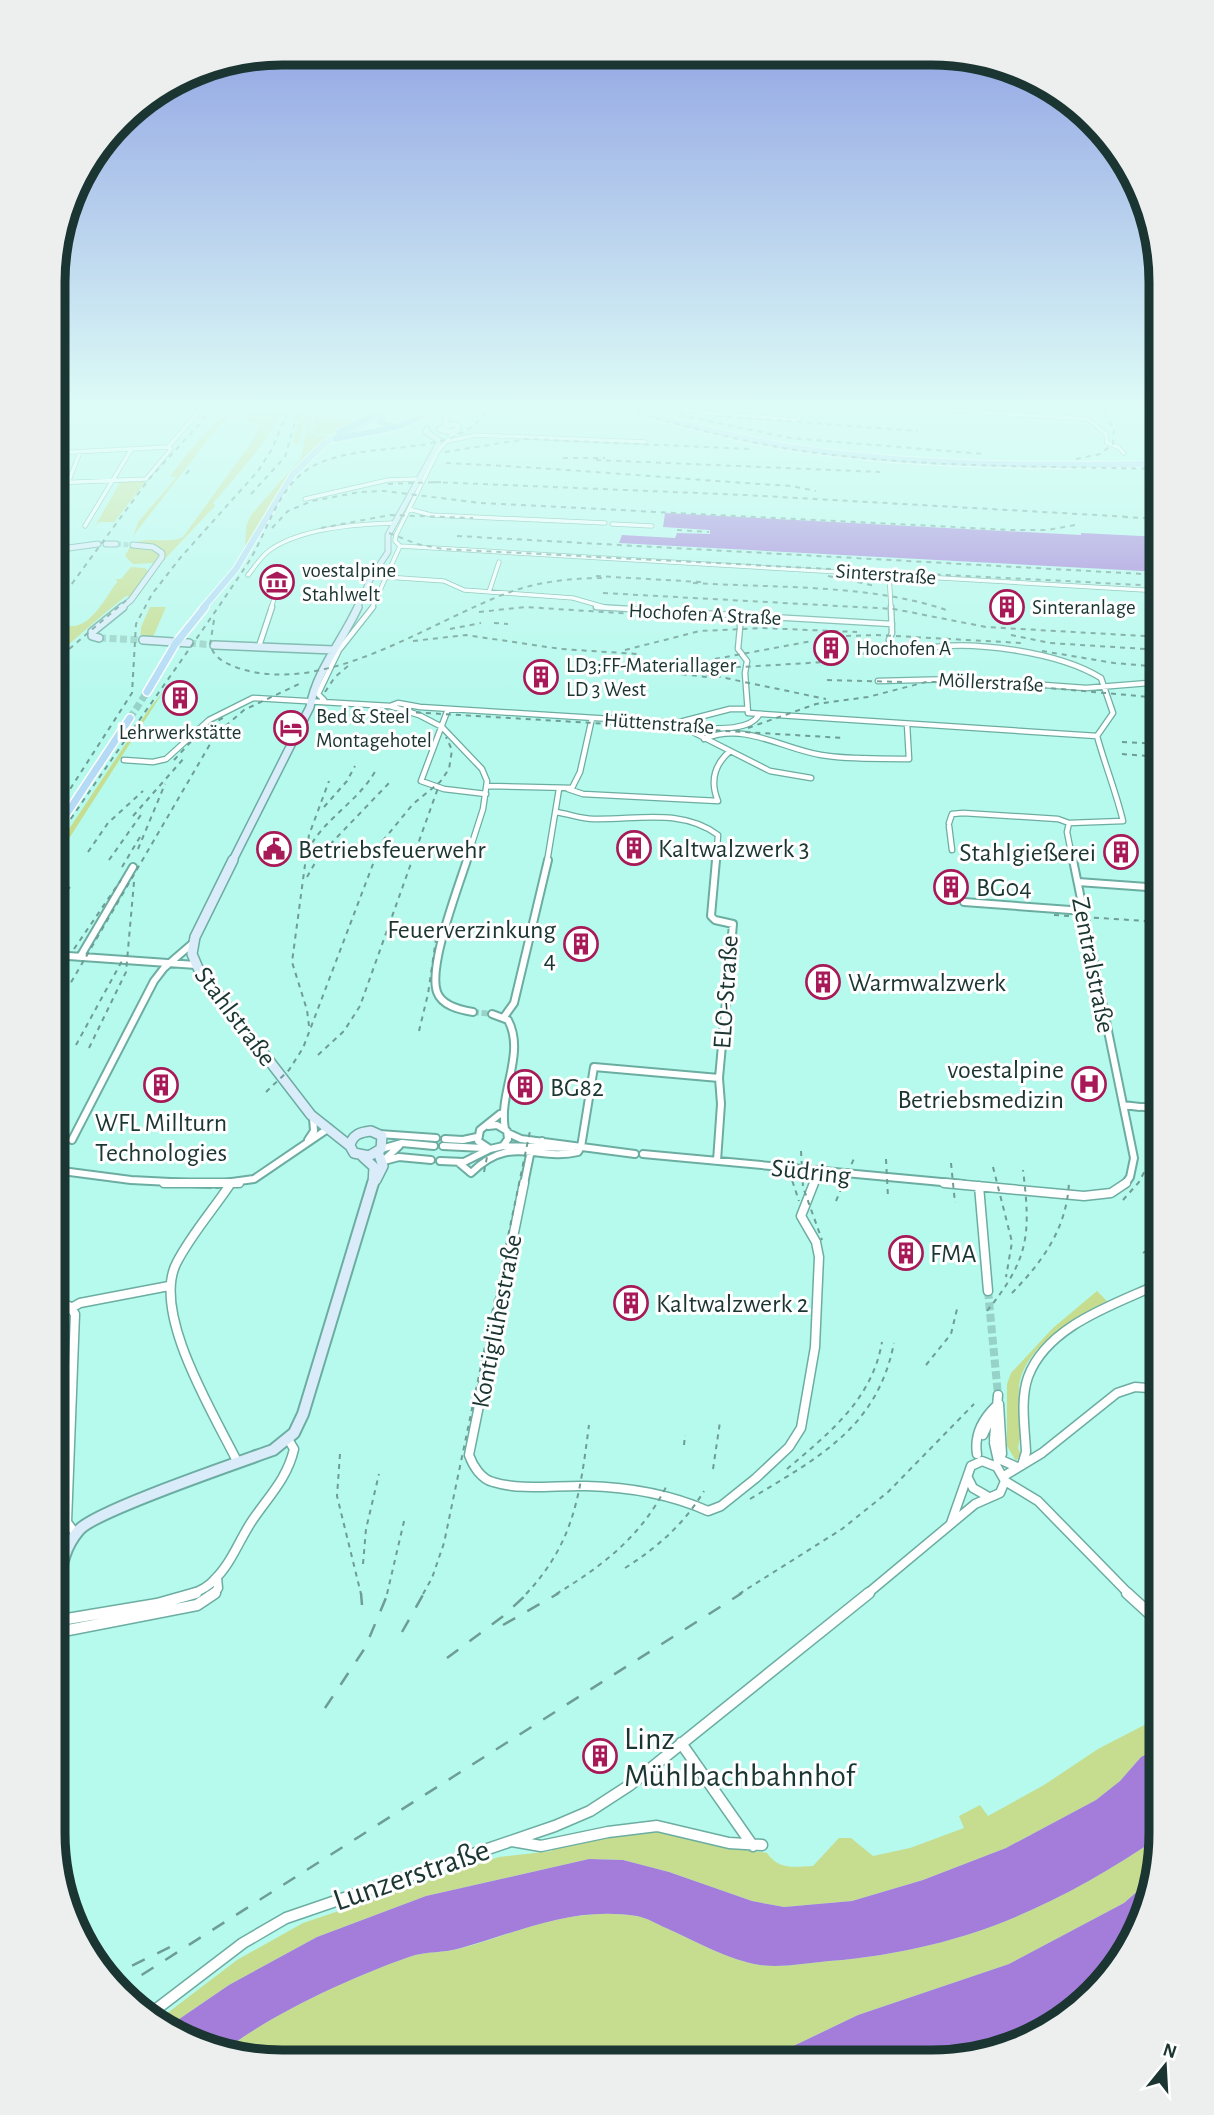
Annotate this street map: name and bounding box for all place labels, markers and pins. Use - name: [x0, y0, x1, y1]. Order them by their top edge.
- place label: voestalpine Stahlwelt: [302, 560, 396, 605]
- museum icon: voestalpine Stahlwelt: [258, 563, 296, 601]
- building icon: Sinteranlage: [988, 588, 1026, 626]
- place label: Sinteranlage: [1032, 597, 1136, 618]
- building icon: Hochofen A: [812, 629, 850, 667]
- place label: Hochofen A: [856, 638, 951, 659]
- place label: LD3;FF-Materiallager LD 3 West: [566, 655, 737, 700]
- building icon: LD3;FF-Materiallager LD 3 West: [522, 658, 560, 696]
- building icon: Lehrwerkstätte: [161, 679, 199, 717]
- place label: Bed & Steel Montagehotel: [316, 706, 432, 751]
- hotel icon: Bed & Steel Montagehotel: [272, 709, 310, 747]
- place label: Lehrwerkstätte: [119, 722, 241, 743]
- building icon: Kaltwalzwerk 3: [615, 829, 653, 867]
- public building icon: Betriebsfeuerwehr: [255, 830, 293, 868]
- building icon: Stahlgießerei: [1102, 833, 1140, 871]
- place label: Kaltwalzwerk 3: [658, 836, 809, 862]
- place label: Betriebsfeuerwehr: [298, 837, 486, 863]
- place label: Stahlgießerei: [959, 840, 1096, 866]
- building icon: BG04: [932, 868, 970, 906]
- place label: BG04: [976, 875, 1032, 901]
- place label: Feuerverzinkung 4: [387, 917, 556, 973]
- building icon: Feuerverzinkung 4: [562, 925, 600, 963]
- building icon: Warmwalzwerk: [804, 963, 842, 1001]
- place label: Warmwalzwerk: [848, 970, 1006, 996]
- place label: voestalpine Betriebsmedizin: [897, 1057, 1064, 1113]
- hospital icon: voestalpine Betriebsmedizin: [1070, 1065, 1108, 1103]
- building icon: WFL Millturn Technologies: [142, 1066, 180, 1104]
- building icon: BG82: [506, 1068, 544, 1106]
- place label: BG82: [550, 1075, 604, 1101]
- place label: WFL Millturn Technologies: [95, 1110, 227, 1166]
- building icon: FMA: [887, 1234, 925, 1272]
- place label: FMA: [930, 1241, 977, 1267]
- building icon: Kaltwalzwerk 2: [612, 1284, 650, 1322]
- place label: Kaltwalzwerk 2: [656, 1291, 809, 1317]
- place label: Linz Mühlbachbahnhof: [624, 1723, 857, 1792]
- building icon: Linz Mühlbachbahnhof: [581, 1737, 619, 1775]

